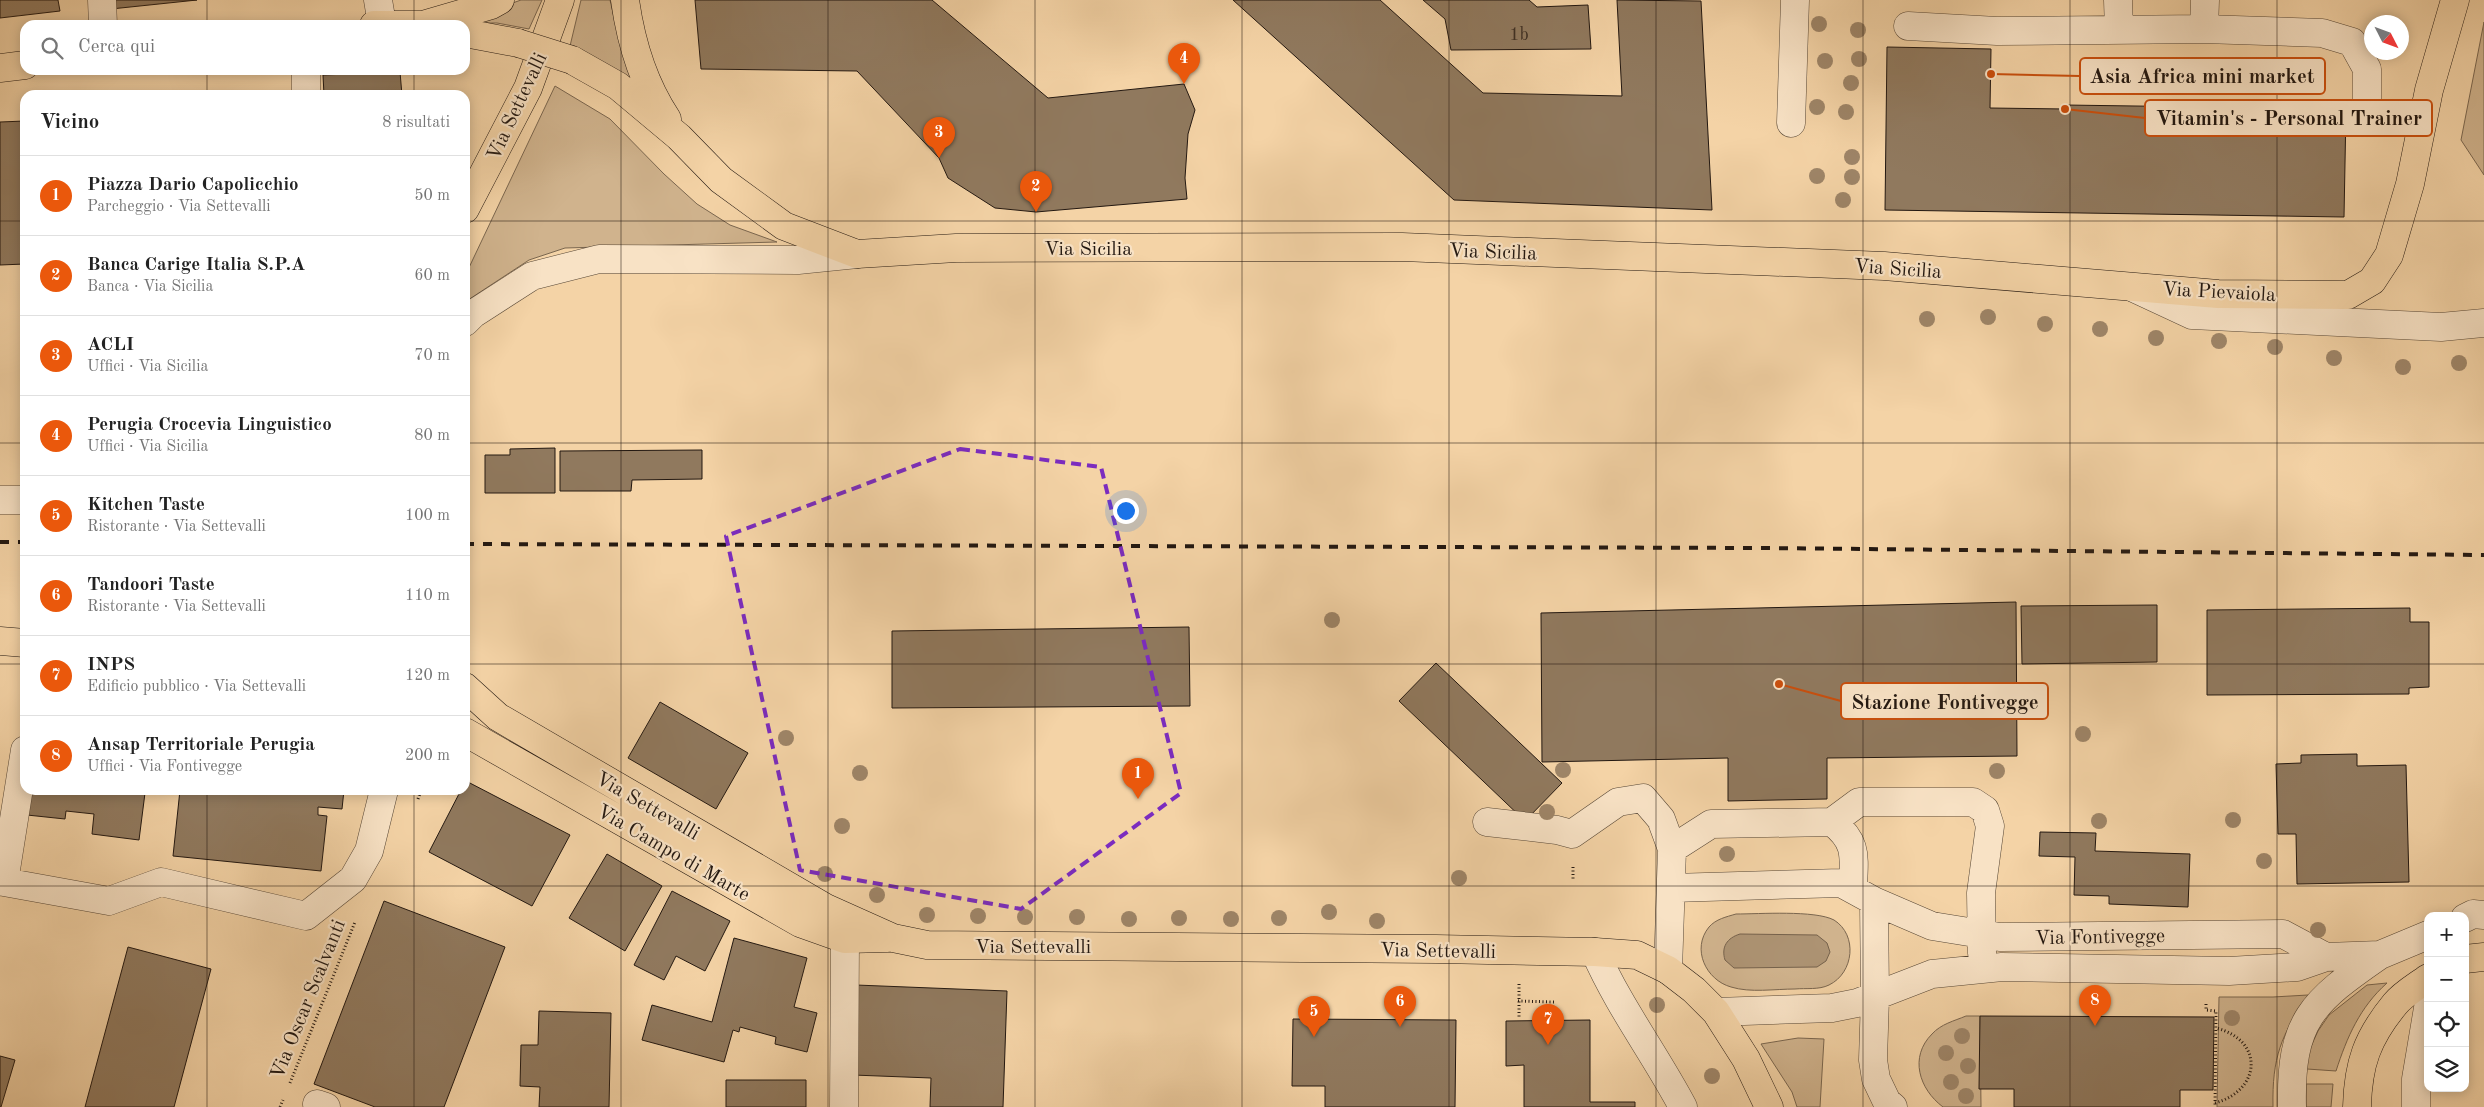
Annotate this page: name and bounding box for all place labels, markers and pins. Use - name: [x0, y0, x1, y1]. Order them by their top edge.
- pin: 4: [1168, 43, 1200, 84]
- callout: Asia Africa mini market: [2080, 58, 2325, 94]
- callout: Vitamin's - Personal Trainer: [2145, 100, 2432, 136]
- pin: 3: [923, 117, 955, 158]
- pin: 2: [1020, 171, 1052, 212]
- callout: Stazione Fontivegge: [1841, 683, 2048, 719]
- pin: 1: [1122, 758, 1154, 799]
- pin: 8: [2079, 985, 2111, 1026]
- pin: 6: [1384, 986, 1416, 1027]
- pin: 5: [1298, 996, 1330, 1037]
- pin: 7: [1532, 1004, 1564, 1045]

